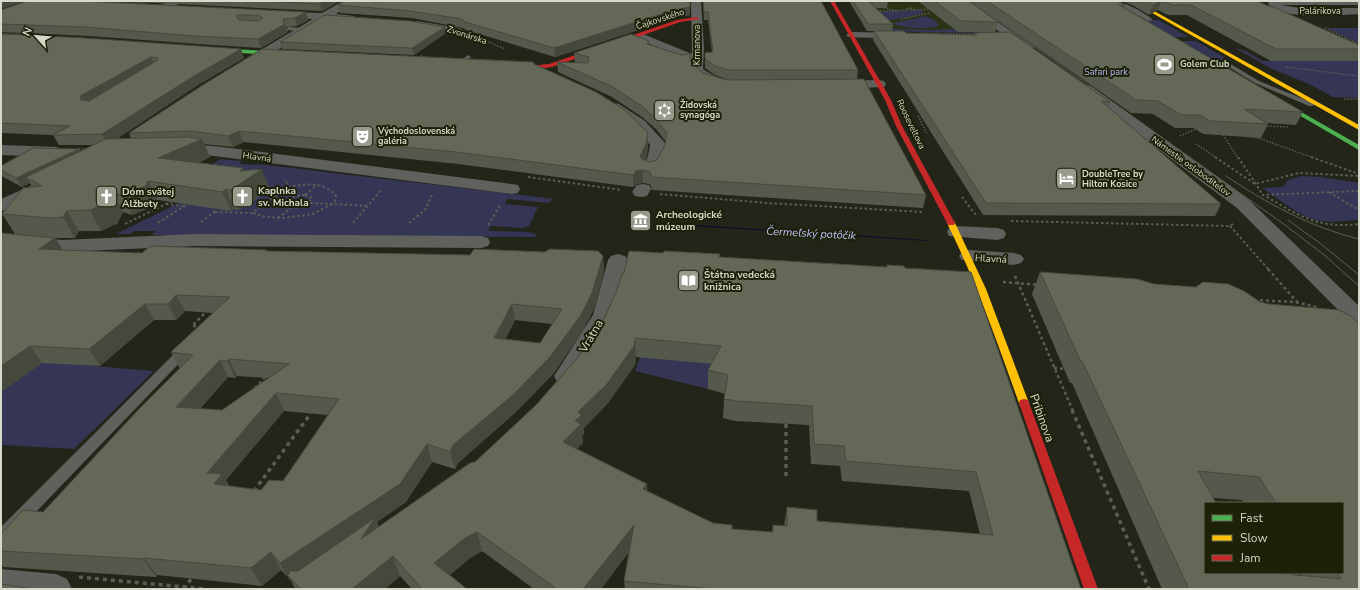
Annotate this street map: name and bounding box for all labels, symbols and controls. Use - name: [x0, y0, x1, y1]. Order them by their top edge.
- street label: Čajkovského: [634, 5, 686, 32]
- street label: Palárikova: [1299, 5, 1341, 17]
- north arrow: [16, 16, 56, 56]
- street label: Zvonárska: [446, 23, 489, 47]
- street label: Krmanova: [691, 24, 703, 65]
- text: N: [19, 25, 36, 39]
- sports icon: Golem Club: [1152, 51, 1178, 77]
- place label: Golem Club: [1180, 58, 1230, 70]
- park label: Safari park: [1084, 66, 1128, 78]
- synagogue icon: Židovská synagóga: [652, 97, 678, 123]
- street label: Rooseveltova: [894, 97, 928, 151]
- place label: Židovská synagóga: [680, 98, 720, 121]
- theatre icon: Východoslovenská galéria: [349, 123, 375, 149]
- place label: Východoslovenská galéria: [377, 125, 455, 147]
- street label: Námestie osloboditeľov: [1149, 133, 1233, 199]
- street label: Hlavná: [242, 149, 272, 165]
- hotel icon: DoubleTree by Hilton Kosice: [1054, 166, 1080, 192]
- place label: DoubleTree by Hilton Kosice: [1082, 168, 1143, 190]
- church icon: Kaplnka sv. Michala: [229, 183, 255, 209]
- church icon: Dóm svätej Alžbety: [94, 184, 120, 210]
- place label: Kaplnka sv. Michala: [258, 184, 309, 210]
- place label: Dóm svätej Alžbety: [122, 185, 174, 211]
- museum icon: Archeologické múzeum: [627, 207, 653, 233]
- place label: Archeologické múzeum: [656, 208, 723, 234]
- water label: Čermeľský potôčik: [766, 223, 857, 243]
- street label: Hlavná: [975, 251, 1007, 267]
- library icon: Štátna vedecká knižnica: [675, 267, 701, 293]
- place label: Štátna vedecká knižnica: [704, 268, 775, 294]
- street label: Vrátna: [575, 317, 607, 356]
- street label: Pribinova: [1026, 392, 1058, 444]
- legend: [1204, 502, 1344, 574]
- text: Fast: [1240, 510, 1263, 526]
- text: Slow: [1240, 530, 1268, 546]
- text: Jam: [1239, 550, 1261, 566]

